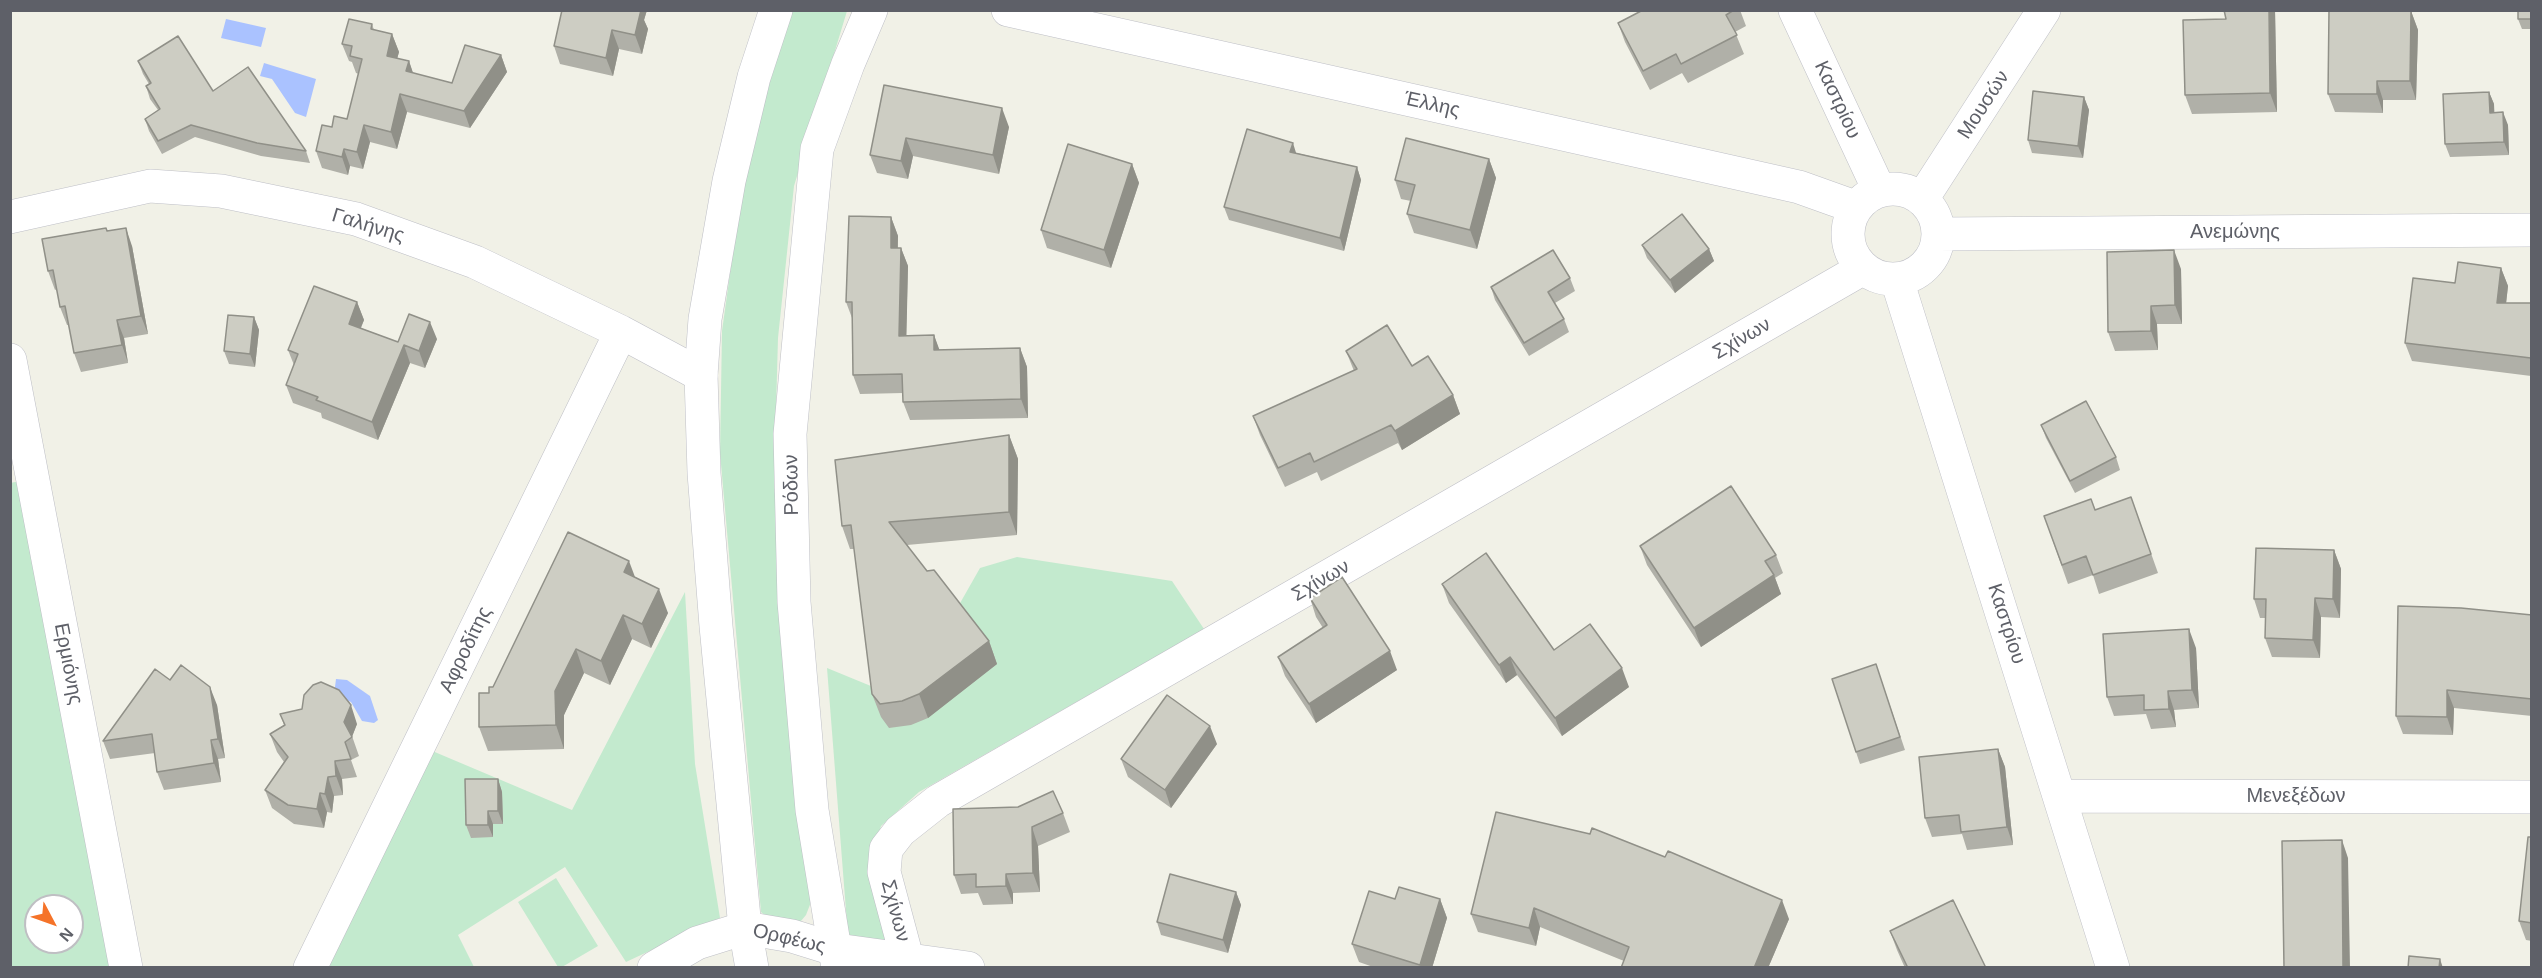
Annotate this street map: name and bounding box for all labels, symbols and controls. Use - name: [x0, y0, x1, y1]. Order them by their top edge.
- street label: Καστρίου: [1809, 57, 1865, 143]
- street label: Μουσών: [1953, 66, 2015, 144]
- street label: Έλλης: [1402, 87, 1462, 123]
- street label: Γαλήνης: [329, 204, 407, 248]
- street label: Ανεμώνης: [2190, 220, 2280, 244]
- street label: Σχίνων: [1709, 313, 1775, 365]
- street label: Ρόδων: [779, 454, 805, 516]
- street label: Σχίνων: [1288, 555, 1354, 607]
- street label: Καστρίου: [1982, 581, 2030, 667]
- street label: Αφροδίτης: [435, 603, 497, 697]
- street label: Ερμιόνης: [48, 621, 88, 707]
- street label: Μενεξέδων: [2246, 784, 2346, 808]
- street label: Σχίνων: [875, 878, 915, 944]
- north arrow: [24, 894, 84, 954]
- street label: Ορφέως: [750, 919, 828, 959]
- text: N: [56, 925, 77, 945]

